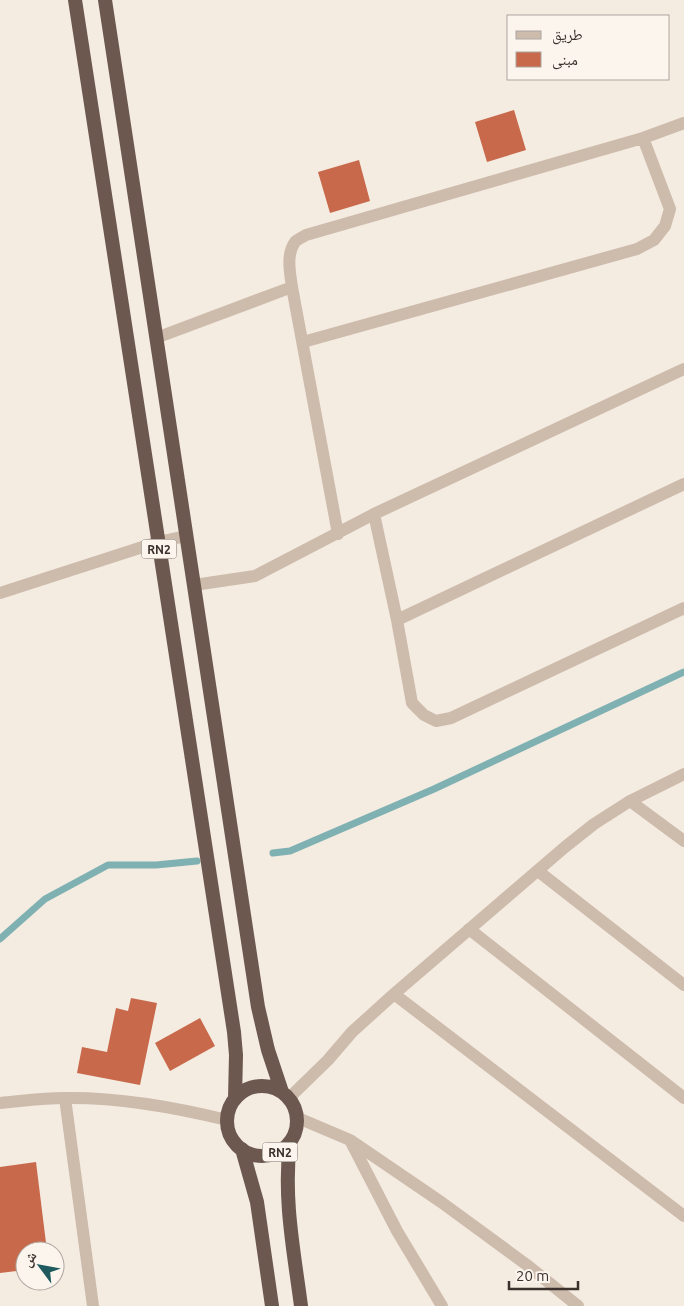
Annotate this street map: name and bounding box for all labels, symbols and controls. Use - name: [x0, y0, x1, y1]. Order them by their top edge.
- legend: [507, 15, 669, 80]
- text: طريق: [552, 26, 583, 45]
- text: مبنى: [552, 51, 578, 70]
- road number: RN2: [142, 540, 176, 558]
- road number: RN2: [262, 1142, 298, 1162]
- north arrow: [15, 1241, 65, 1291]
- text: ش: [18, 1248, 41, 1270]
- scale bar: [509, 1258, 578, 1290]
- text: 20 m: [516, 1267, 549, 1284]

